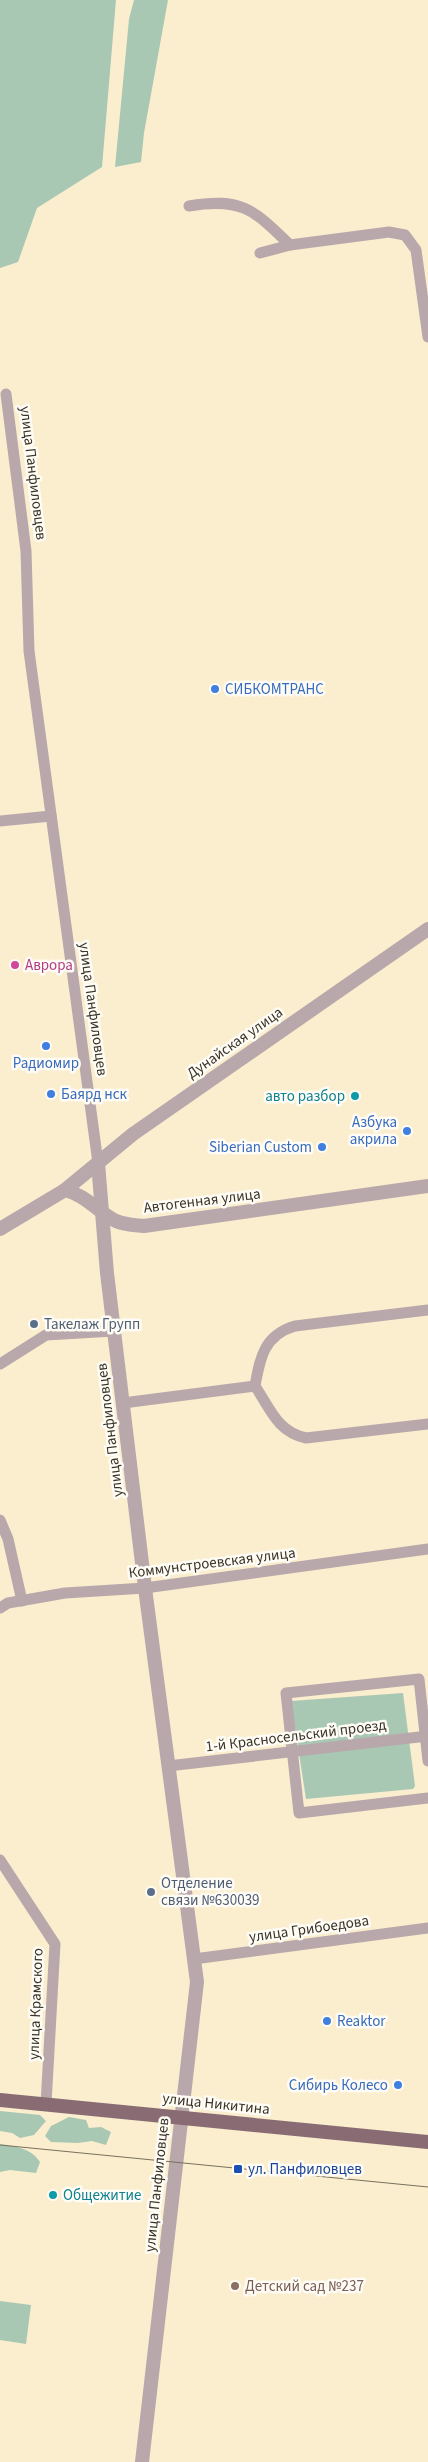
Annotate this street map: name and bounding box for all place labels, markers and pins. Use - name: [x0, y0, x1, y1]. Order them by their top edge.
- place label: СИБКОМТРАНС: [225, 679, 324, 700]
- marker: СИБКОМТРАНС: [209, 683, 221, 695]
- place label: Аврора: [25, 955, 73, 976]
- marker: Аврора: [9, 959, 21, 971]
- marker: Радиомир: [40, 1040, 52, 1052]
- place label: Радиомир: [13, 1053, 79, 1074]
- place label: Баярд нск: [61, 1084, 128, 1105]
- place label: авто разбор: [265, 1086, 345, 1107]
- marker: Баярд нск: [45, 1088, 57, 1100]
- marker: авто разбор: [349, 1090, 361, 1102]
- place label: Азбука акрила: [350, 1112, 397, 1150]
- marker: Азбука акрила: [401, 1125, 413, 1137]
- place label: Siberian Custom: [209, 1137, 312, 1158]
- marker: Siberian Custom: [316, 1141, 328, 1153]
- place label: Такелаж Групп: [44, 1314, 140, 1335]
- marker: Такелаж Групп: [28, 1318, 40, 1330]
- place label: Отделение связи №630039: [161, 1873, 260, 1911]
- marker: Отделение связи №630039: [145, 1886, 157, 1898]
- place label: Reaktor: [337, 2011, 386, 2032]
- marker: Reaktor: [321, 2015, 333, 2027]
- place label: Сибирь Колесо: [289, 2075, 388, 2096]
- marker: Сибирь Колесо: [392, 2079, 404, 2091]
- place label: ул. Панфиловцев: [248, 2159, 362, 2180]
- marker: ул. Панфиловцев: [232, 2163, 244, 2175]
- place label: Общежитие: [63, 2185, 142, 2206]
- marker: Общежитие: [47, 2189, 59, 2201]
- place label: Детский сад №237: [245, 2276, 364, 2297]
- marker: Детский сад №237: [229, 2280, 241, 2292]

